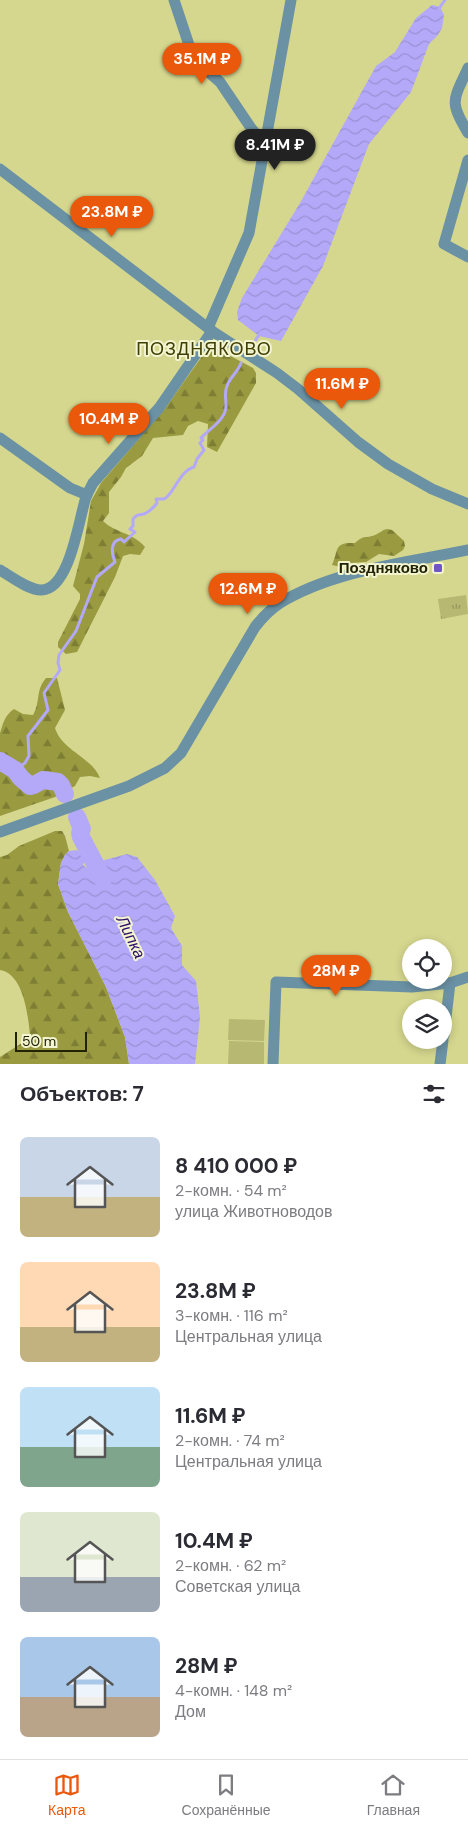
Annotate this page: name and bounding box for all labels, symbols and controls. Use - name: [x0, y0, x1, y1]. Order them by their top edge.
- pin: 35.1M ₽: [156, 42, 248, 85]
- text: 35.1M ₽: [173, 48, 231, 69]
- pin: 8.41M ₽: [229, 128, 321, 171]
- text: 8.41M ₽: [246, 134, 304, 155]
- pin: 23.8M ₽: [66, 196, 158, 238]
- text: 23.8M ₽: [81, 201, 143, 222]
- district label: ПОЗДНЯКОВО: [136, 337, 272, 361]
- pin: 11.6M ₽: [296, 368, 388, 410]
- text: 11.6M ₽: [315, 373, 369, 394]
- pin: 10.4M ₽: [63, 402, 155, 445]
- text: 10.4M ₽: [79, 408, 139, 429]
- place label: Поздняково: [339, 558, 428, 578]
- marker: Поздняково: [432, 562, 444, 574]
- pin: 12.6M ₽: [202, 572, 294, 615]
- text: 12.6M ₽: [219, 578, 277, 599]
- water label: Липка: [111, 911, 150, 962]
- map controls: [402, 939, 452, 1049]
- button: locate: [402, 939, 452, 989]
- pin: 28M ₽: [301, 954, 371, 997]
- text: 28M ₽: [312, 960, 360, 981]
- button: layers: [402, 999, 452, 1049]
- scale bar: [15, 1029, 88, 1052]
- text: 50 m: [22, 1032, 56, 1050]
- text: Объектов: 7: [20, 1080, 144, 1108]
- icon: filters: [420, 1080, 448, 1108]
- text: 8 410 000 ₽: [175, 1152, 297, 1180]
- icon: home: [60, 1157, 120, 1217]
- text: 2-комн. · 54 m²: [175, 1180, 287, 1201]
- text: улица Животноводов: [175, 1201, 332, 1222]
- text: 23.8M ₽: [175, 1277, 256, 1305]
- icon: home: [60, 1282, 120, 1342]
- text: 3-комн. · 116 m²: [175, 1305, 288, 1326]
- text: Центральная улица: [175, 1326, 322, 1347]
- text: 11.6M ₽: [175, 1402, 246, 1430]
- icon: home: [60, 1407, 120, 1467]
- text: 2-комн. · 74 m²: [175, 1430, 285, 1451]
- text: Центральная улица: [175, 1451, 322, 1472]
- text: 10.4M ₽: [175, 1527, 253, 1555]
- icon: home: [60, 1532, 120, 1592]
- text: 2-комн. · 62 m²: [175, 1555, 286, 1576]
- text: Советская улица: [175, 1576, 300, 1597]
- text: 28M ₽: [175, 1652, 238, 1680]
- icon: home: [60, 1657, 120, 1717]
- text: 4-комн. · 148 m²: [175, 1680, 292, 1701]
- text: Дом: [175, 1701, 206, 1722]
- tab: Карта: [48, 1771, 85, 1819]
- tab: Сохранённые: [182, 1771, 271, 1819]
- tab: Главная: [367, 1771, 420, 1819]

